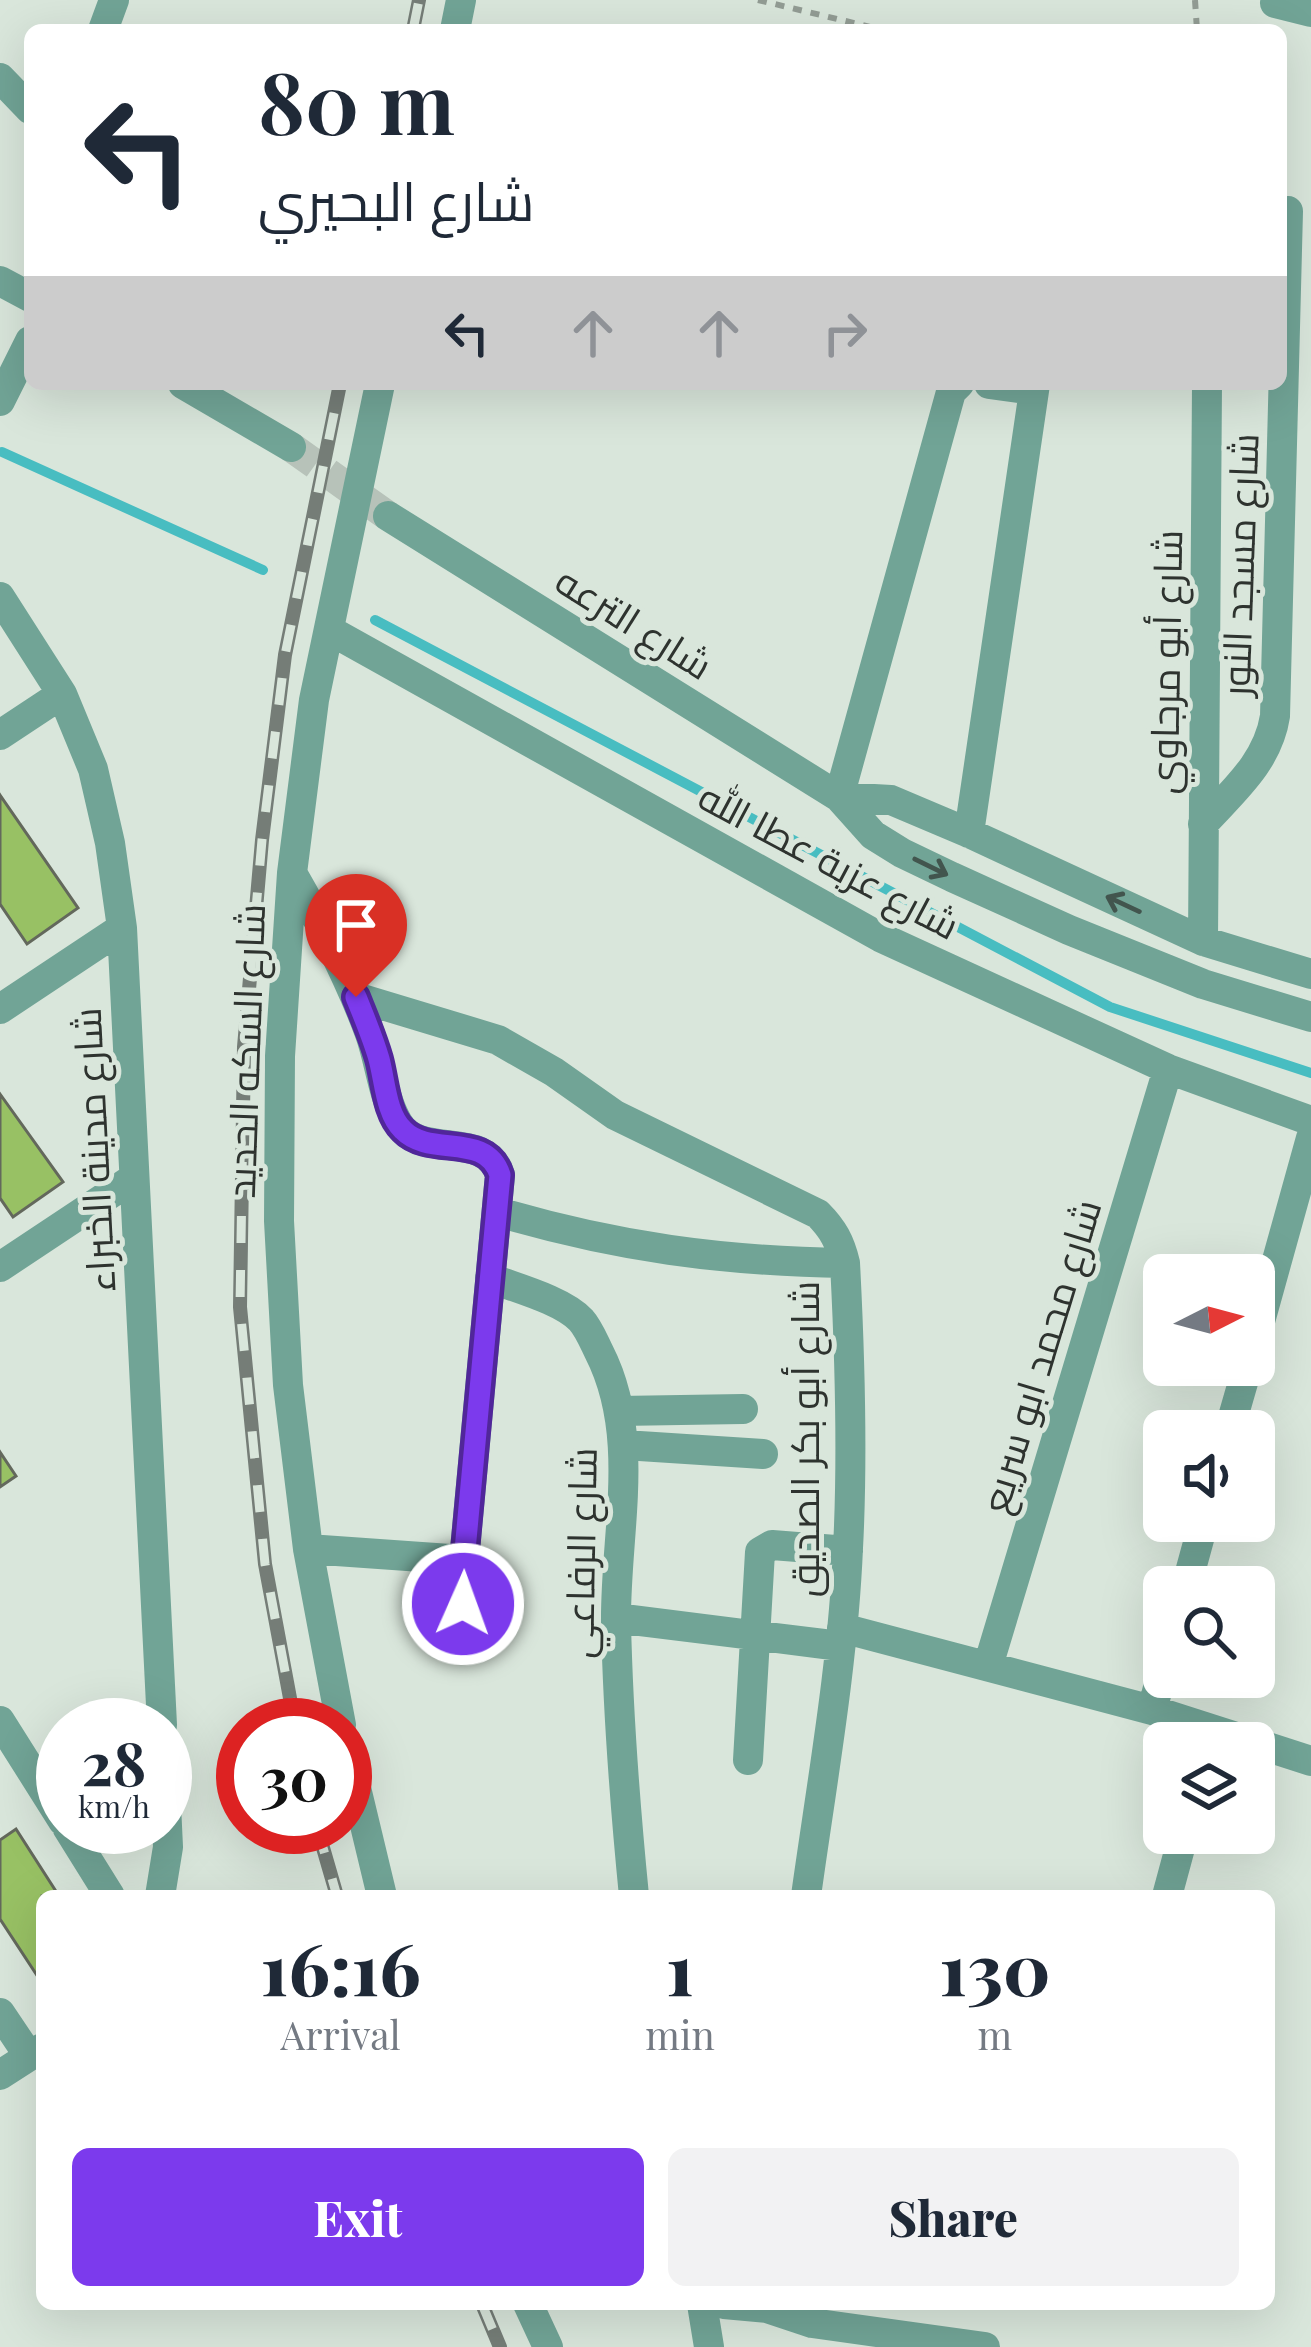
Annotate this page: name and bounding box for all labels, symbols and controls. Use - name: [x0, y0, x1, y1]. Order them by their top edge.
- text: 80 m: [258, 44, 455, 156]
- icon: left: [60, 72, 216, 228]
- text: شارع البحيري: [258, 163, 534, 235]
- icon: left: [434, 300, 500, 366]
- icon: ahead: [560, 300, 626, 366]
- icon: ahead: [686, 300, 752, 366]
- icon: right: [812, 300, 878, 366]
- street label: شارع مسجد النور: [1207, 432, 1272, 700]
- street label: شارع أبو مرجاوي: [1136, 529, 1199, 795]
- street label: شارع الترعه: [545, 553, 723, 692]
- street label: شارع عزبة عطا الله: [689, 769, 969, 952]
- one-way arrow: [912, 857, 948, 879]
- pin: [305, 874, 407, 997]
- icon: arrive: [323, 892, 389, 958]
- one-way arrow: [1106, 892, 1142, 914]
- street label: شارع السكه الحديد: [213, 903, 278, 1199]
- street label: شارع مدينة الخبراء: [59, 1006, 128, 1294]
- street label: شارع محمد ابو سريع: [967, 1192, 1114, 1519]
- north arrow: [1143, 1254, 1275, 1386]
- map controls: [1143, 1254, 1275, 1854]
- street label: شارع أبو بكر الصديق: [777, 1281, 832, 1597]
- button: sound: [1143, 1410, 1275, 1542]
- street label: شارع الرفاعي: [551, 1447, 614, 1659]
- position arrow: [400, 1541, 526, 1667]
- button: search: [1143, 1566, 1275, 1698]
- speed limit sign: 30: [216, 1698, 372, 1854]
- text: 28: [81, 1721, 147, 1801]
- button: layers: [1143, 1722, 1275, 1854]
- text: km/h: [78, 1786, 150, 1826]
- text: 16:16: [261, 1918, 421, 2014]
- text: 1: [666, 1918, 694, 2014]
- text: 130: [939, 1918, 1050, 2014]
- text: Arrival: [281, 2008, 401, 2060]
- text: min: [645, 2008, 715, 2060]
- text: m: [978, 2008, 1012, 2060]
- button: Exit: [72, 2148, 644, 2286]
- button: Share: [668, 2148, 1239, 2286]

